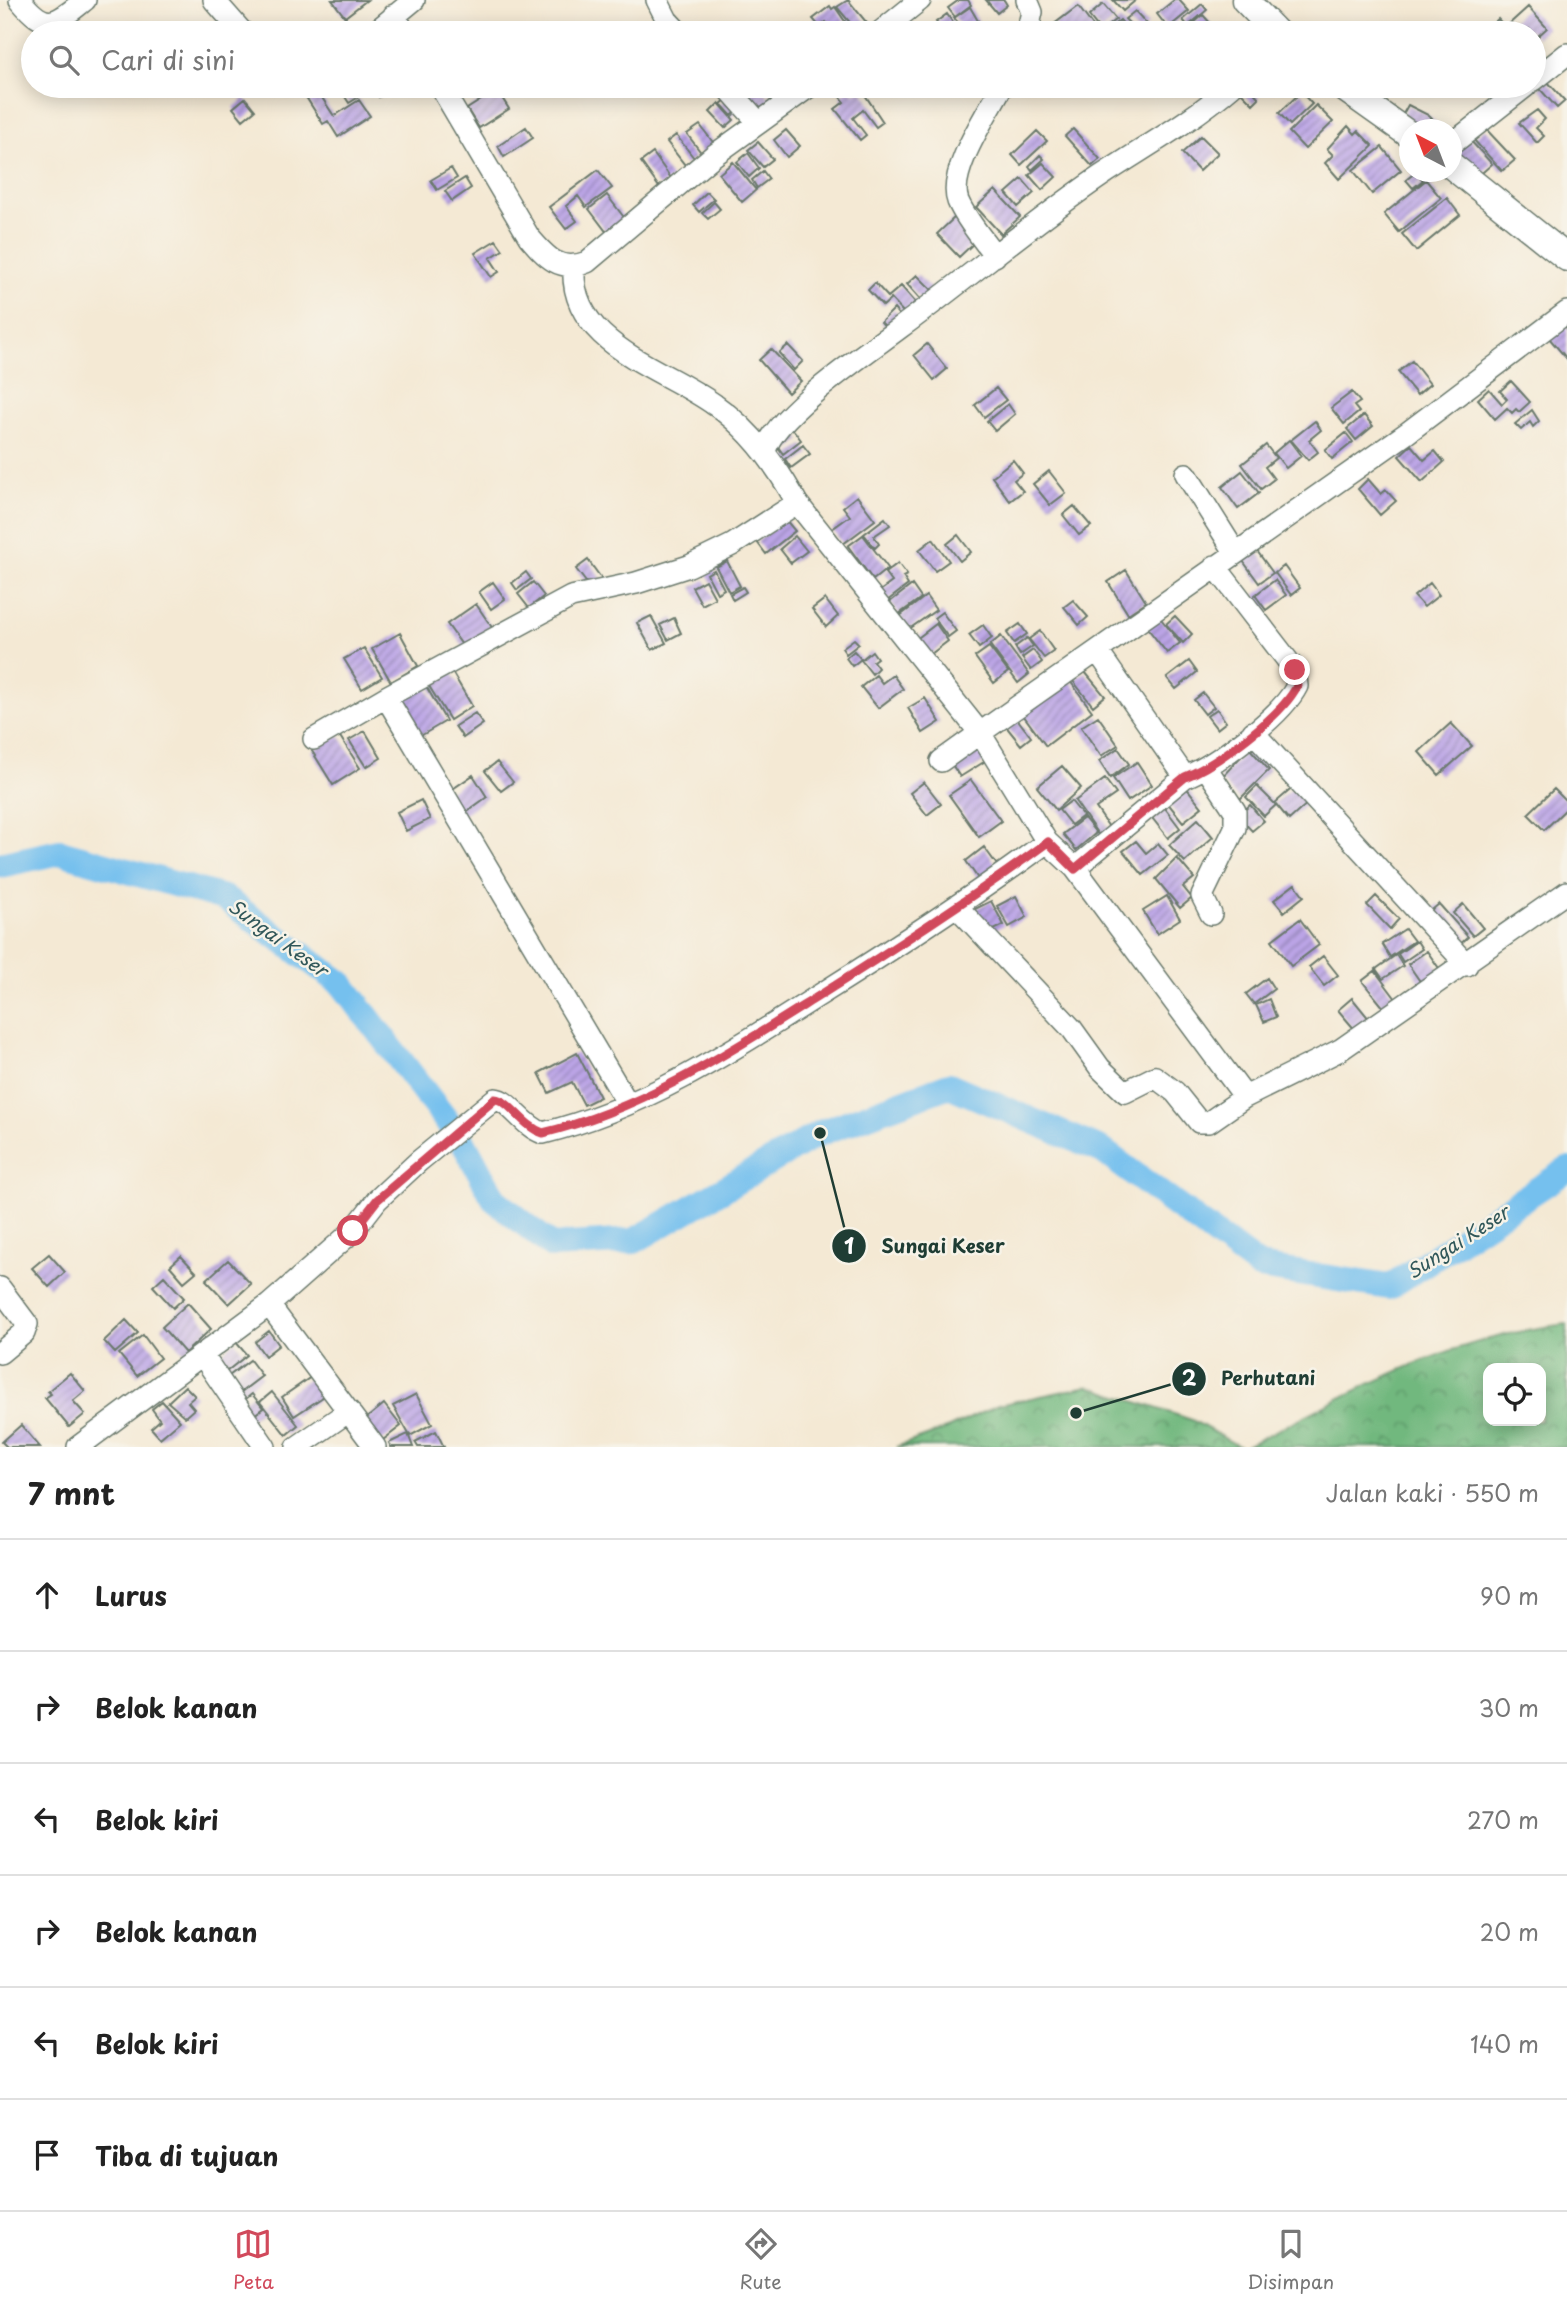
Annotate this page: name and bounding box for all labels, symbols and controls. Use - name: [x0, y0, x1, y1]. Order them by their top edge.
- search box: [21, 21, 1546, 98]
- text: Cari di sini: [101, 40, 235, 79]
- icon: search: [45, 41, 83, 79]
- north arrow: [1399, 119, 1462, 182]
- route end: [1279, 654, 1310, 685]
- water label: Sungai Keser: [223, 892, 337, 985]
- water label: Sungai Keser: [1401, 1196, 1517, 1285]
- route start: [337, 1215, 368, 1246]
- callout: Sungai Keser: [831, 1226, 1019, 1266]
- text: 1: [844, 1229, 854, 1261]
- text: Sungai Keser: [881, 1231, 1005, 1259]
- callout: Perhutani: [1172, 1359, 1329, 1399]
- text: 2: [1182, 1361, 1197, 1393]
- text: Perhutani: [1221, 1363, 1315, 1391]
- map controls: [1483, 1363, 1546, 1426]
- button: locate: [1483, 1363, 1546, 1426]
- text: 7 mnt: [28, 1470, 115, 1515]
- text: Jalan kaki · 550 m: [1326, 1475, 1539, 1510]
- icon: ahead: [28, 1576, 66, 1614]
- text: Lurus: [95, 1576, 167, 1615]
- text: 90 m: [1480, 1578, 1539, 1613]
- icon: right: [28, 1688, 66, 1726]
- text: Belok kanan: [95, 1688, 257, 1727]
- text: 30 m: [1478, 1690, 1539, 1725]
- icon: left: [28, 1800, 66, 1838]
- text: Belok kiri: [95, 1800, 218, 1839]
- text: 270 m: [1467, 1802, 1539, 1837]
- icon: right: [28, 1912, 66, 1950]
- text: Belok kanan: [95, 1912, 257, 1951]
- text: 20 m: [1480, 1914, 1539, 1949]
- icon: left: [28, 2024, 66, 2062]
- text: Belok kiri: [95, 2024, 218, 2063]
- text: 140 m: [1470, 2026, 1539, 2061]
- icon: arrive: [28, 2136, 66, 2174]
- text: Tiba di tujuan: [95, 2136, 279, 2175]
- tab: Peta: [233, 2225, 274, 2295]
- tab: Rute: [740, 2225, 782, 2295]
- tab: Disimpan: [1247, 2225, 1334, 2295]

